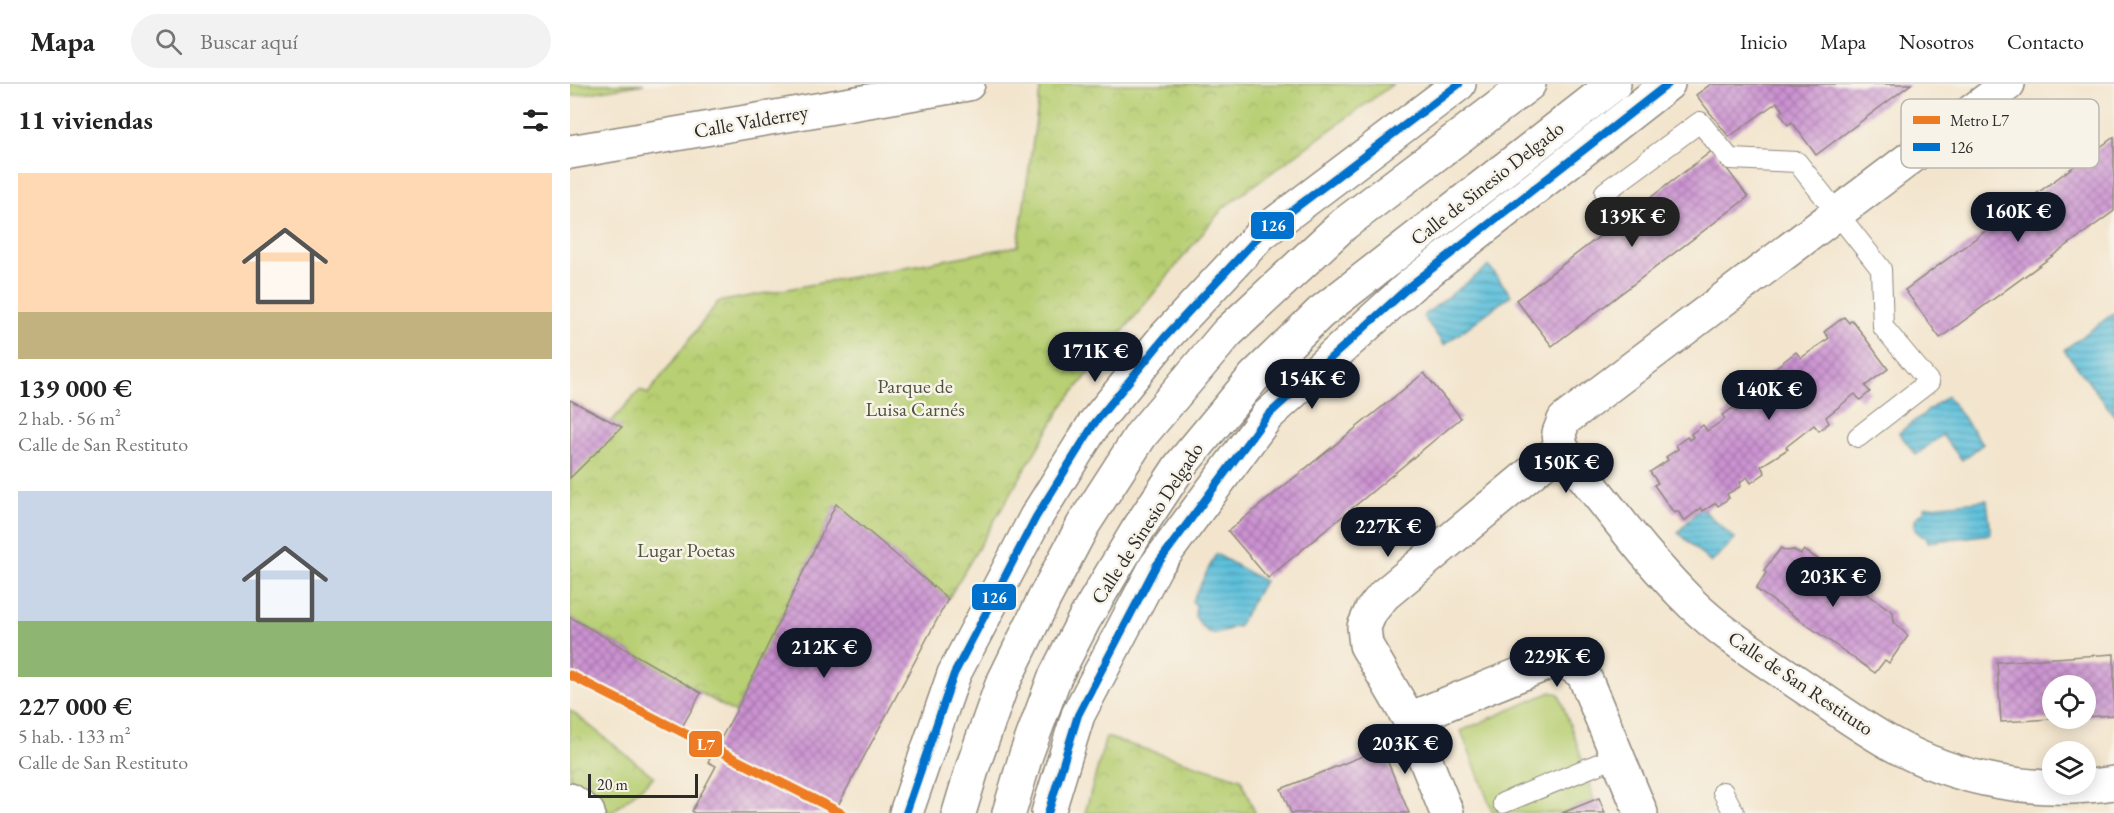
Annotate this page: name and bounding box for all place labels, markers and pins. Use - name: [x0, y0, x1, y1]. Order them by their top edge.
- pin: 160K €: [1969, 192, 2067, 243]
- pin: 139K €: [1583, 197, 1681, 248]
- pin: 171K €: [1046, 332, 1144, 383]
- pin: 154K €: [1263, 359, 1361, 410]
- pin: 140K €: [1720, 370, 1818, 421]
- pin: 150K €: [1517, 443, 1615, 494]
- pin: 227K €: [1339, 507, 1437, 558]
- pin: 203K €: [1784, 557, 1882, 608]
- pin: 212K €: [775, 628, 873, 679]
- pin: 229K €: [1508, 637, 1606, 688]
- pin: 203K €: [1356, 724, 1454, 775]

